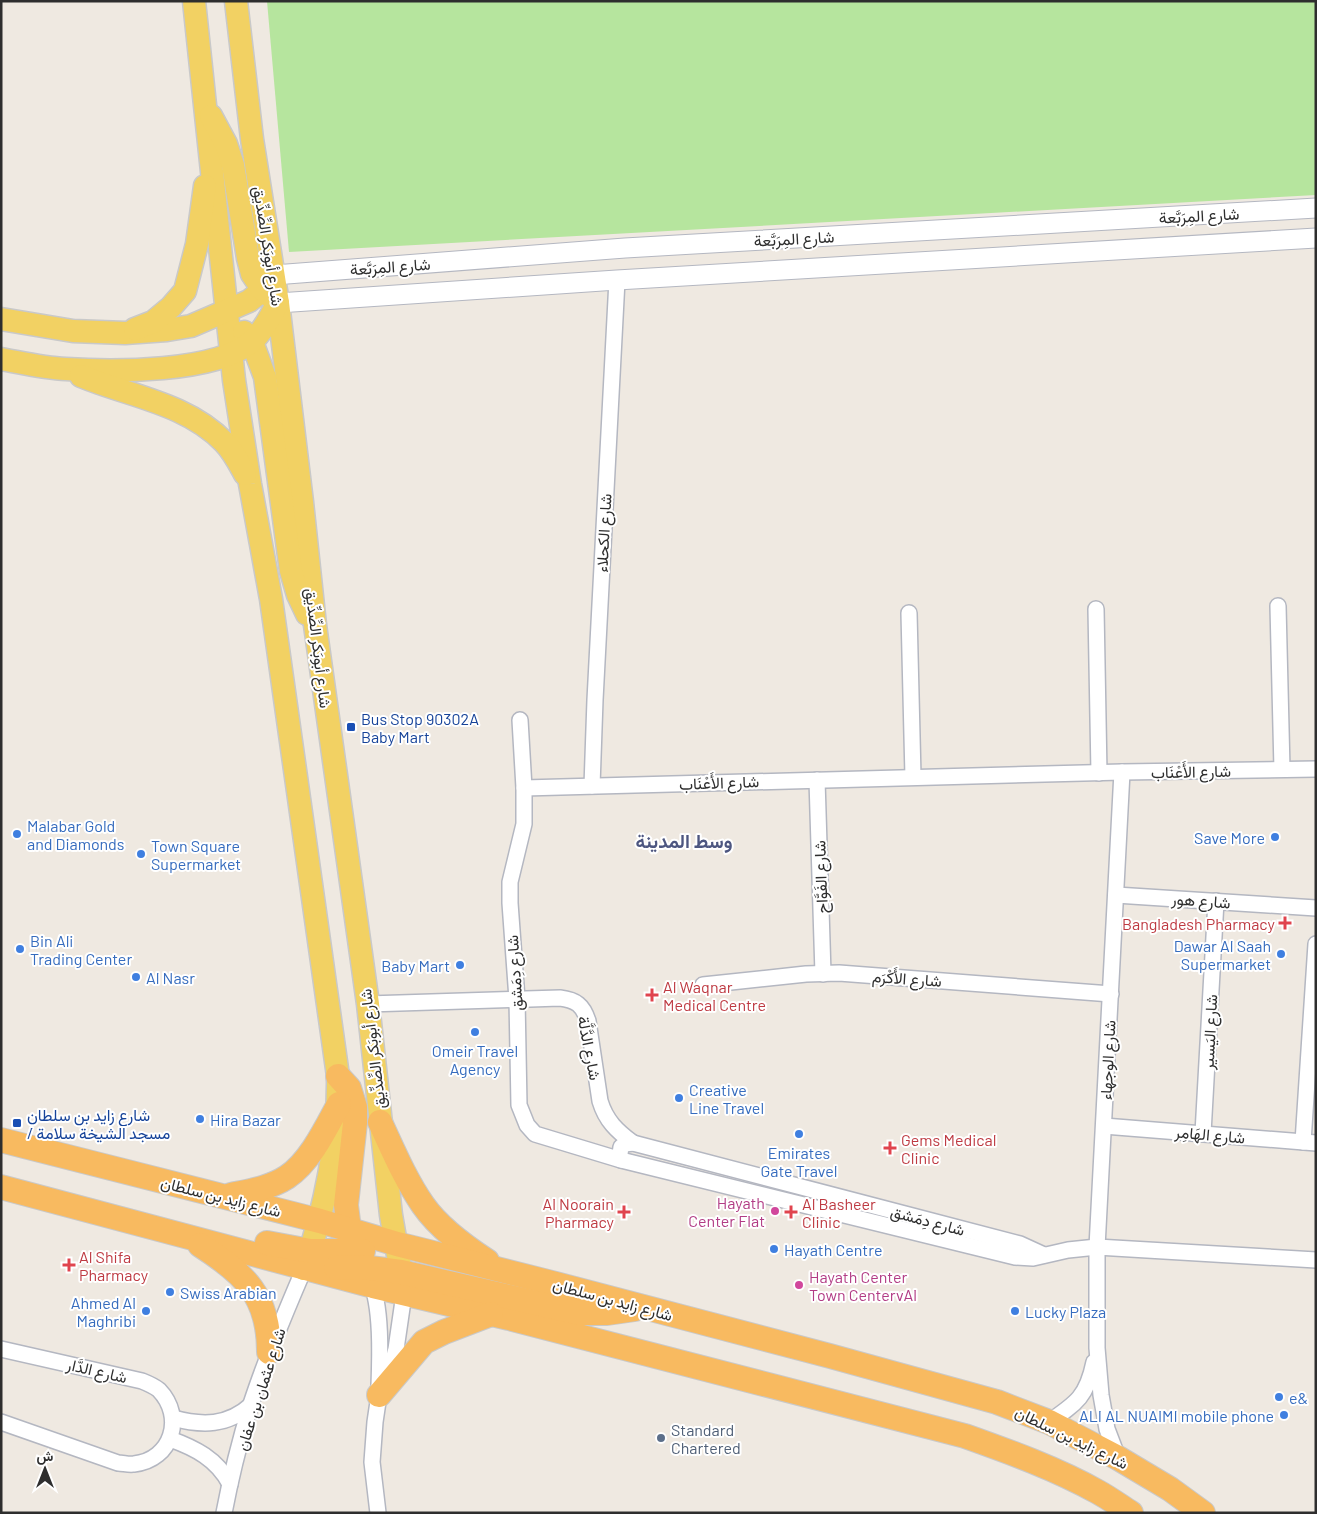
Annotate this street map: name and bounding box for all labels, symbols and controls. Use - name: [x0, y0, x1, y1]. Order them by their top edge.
- street label: شارع أبوبَكر الصِّدِّيق: [247, 185, 288, 308]
- street label: شارع المِرَبَّعة: [1158, 203, 1240, 230]
- street label: شارع المِرَبَّعة: [753, 226, 835, 253]
- street label: شارع المِرَبَّعة: [349, 254, 431, 281]
- street label: شارع الكحلاء: [591, 493, 618, 573]
- street label: شارع أبوبَكر الصِّدِّيق: [299, 587, 336, 710]
- place label: Bus Stop 90302A Baby Mart: [361, 709, 479, 746]
- marker: Bus Stop 90302A Baby Mart: [345, 721, 357, 733]
- street label: شارع الأَعْنَاب: [1151, 759, 1231, 784]
- street label: شارع الأَعْنَاب: [679, 769, 759, 796]
- place label: Malabar Gold and Diamonds: [27, 816, 125, 853]
- marker: Malabar Gold and Diamonds: [11, 828, 23, 840]
- place label: Save More: [1194, 828, 1265, 847]
- district label: وسط المدينة: [636, 829, 733, 854]
- marker: Save More: [1269, 831, 1281, 843]
- place label: Town Square Supermarket: [151, 836, 241, 873]
- street label: شارع الفَوَّاح: [809, 840, 834, 914]
- marker: Town Square Supermarket: [135, 848, 147, 860]
- street label: شارع هور: [1170, 888, 1231, 915]
- place label: Bangladesh Pharmacy: [1122, 914, 1276, 933]
- marker: Bangladesh Pharmacy: [1279, 917, 1291, 929]
- place label: Bin Ali Trading Center: [30, 931, 132, 968]
- street label: شارع دِمَشق: [502, 934, 529, 1012]
- place label: Dawar Al Saah Supermarket: [1174, 936, 1271, 973]
- marker: Bin Ali Trading Center: [14, 943, 26, 955]
- marker: Dawar Al Saah Supermarket: [1275, 948, 1287, 960]
- place label: Baby Mart: [381, 956, 450, 975]
- marker: Baby Mart: [454, 959, 466, 971]
- street label: شارع الأَكْرَم: [871, 964, 943, 993]
- place label: Al Nasr: [146, 968, 195, 987]
- marker: Al Nasr: [130, 971, 142, 983]
- place label: Al Waqnar Medical Centre: [663, 977, 766, 1014]
- street label: شارع أبوبَكر الصِّدِّيق: [355, 987, 392, 1110]
- marker: Al Waqnar Medical Centre: [645, 988, 659, 1002]
- street label: شارع اليَسير: [1197, 994, 1223, 1071]
- street label: شارع الدَّلَّة: [572, 1014, 607, 1082]
- street label: شارع الوجهاء: [1095, 1019, 1122, 1101]
- marker: Omeir Travel Agency: [469, 1026, 481, 1038]
- place label: Omeir Travel Agency: [432, 1041, 518, 1078]
- place label: Creative Line Travel: [689, 1080, 764, 1117]
- marker: Creative Line Travel: [673, 1092, 685, 1104]
- place label: شارع زايد بن سلطان / مسجد الشيخة سلامة: [27, 1105, 170, 1143]
- place label: Hira Bazar: [210, 1110, 281, 1129]
- marker: Hira Bazar: [194, 1113, 206, 1125]
- marker: شارع زايد بن سلطان / مسجد الشيخة سلامة: [11, 1117, 23, 1129]
- street label: شارع الهَامِر: [1173, 1121, 1246, 1150]
- marker: Emirates Gate Travel: [793, 1128, 805, 1140]
- place label: Gems Medical Clinic: [901, 1130, 996, 1167]
- marker: Gems Medical Clinic: [883, 1141, 897, 1155]
- place label: Emirates Gate Travel: [761, 1143, 837, 1180]
- street label: شارع زايد بن سلطان: [158, 1172, 283, 1223]
- place label: Hayath Center Flat: [688, 1193, 765, 1230]
- place label: Al Noorain Pharmacy: [542, 1194, 615, 1231]
- place label: Al Basheer Clinic: [802, 1194, 876, 1231]
- street label: شارع دِمَشق: [888, 1201, 967, 1242]
- marker: Hayath Center Flat: [769, 1205, 781, 1217]
- marker: Al Basheer Clinic: [784, 1205, 798, 1219]
- marker: Al Noorain Pharmacy: [618, 1206, 630, 1218]
- place label: Hayath Centre: [784, 1240, 882, 1259]
- marker: Hayath Centre: [768, 1243, 780, 1255]
- place label: Al Shifa Pharmacy: [79, 1247, 149, 1284]
- marker: Al Shifa Pharmacy: [63, 1259, 75, 1271]
- place label: Hayath Center Town CentervAl: [809, 1267, 917, 1304]
- street label: شارع زايد بن سلطان: [550, 1274, 675, 1327]
- marker: Hayath Center Town CentervAl: [793, 1279, 805, 1291]
- place label: Swiss Arabian: [180, 1283, 277, 1302]
- marker: Swiss Arabian: [164, 1286, 176, 1298]
- place label: Ahmed Al Maghribi: [71, 1293, 136, 1330]
- place label: Lucky Plaza: [1025, 1302, 1106, 1321]
- marker: Ahmed Al Maghribi: [140, 1305, 152, 1317]
- marker: Lucky Plaza: [1009, 1305, 1021, 1317]
- street label: شارع عثمان بن عفان: [231, 1325, 292, 1454]
- street label: شارع الدَّار: [63, 1354, 129, 1389]
- place label: e&: [1289, 1388, 1308, 1407]
- marker: e&: [1273, 1391, 1285, 1403]
- street label: شارع زايد بن سلطان: [1011, 1401, 1132, 1475]
- place label: ALI AL NUAIMI mobile phone: [1079, 1406, 1274, 1425]
- marker: ALI AL NUAIMI mobile phone: [1278, 1409, 1290, 1421]
- place label: Standard Chartered: [671, 1420, 741, 1457]
- marker: Standard Chartered: [655, 1432, 667, 1444]
- north arrow: [20, 1444, 70, 1494]
- text: ش: [37, 1447, 54, 1465]

